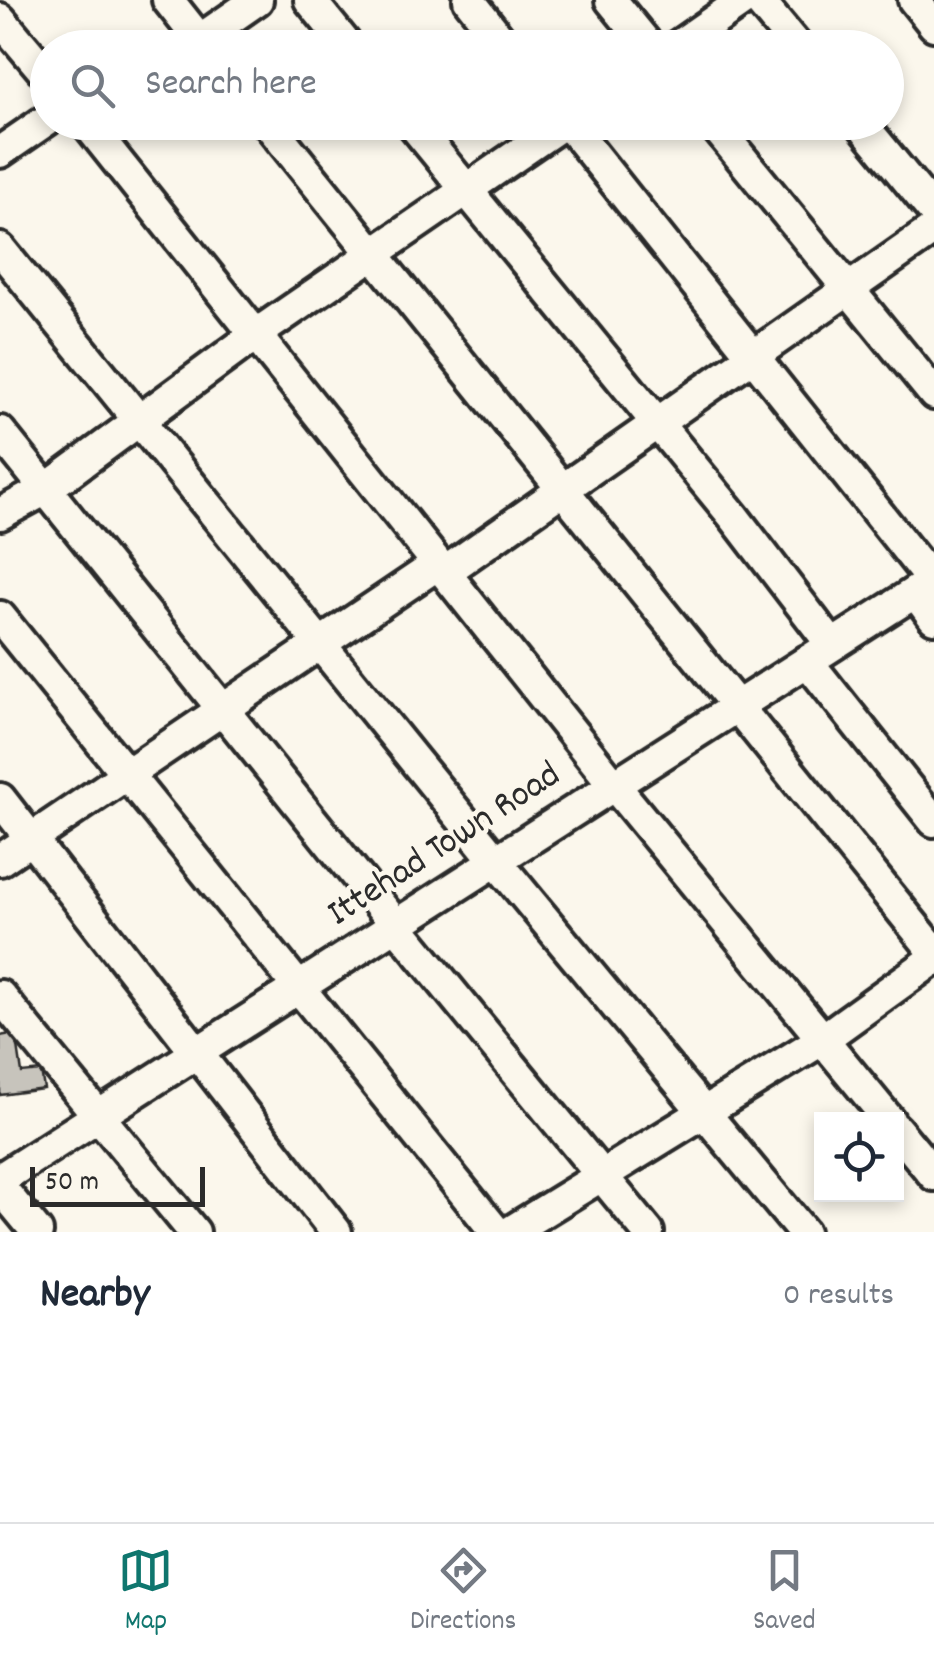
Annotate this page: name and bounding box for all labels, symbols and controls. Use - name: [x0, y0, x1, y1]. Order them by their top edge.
- search box: [30, 30, 904, 140]
- icon: search: [65, 58, 120, 113]
- text: Search here: [145, 58, 317, 113]
- street label: Ittehad Town Road: [317, 750, 573, 942]
- map controls: [814, 1112, 904, 1202]
- button: locate: [814, 1112, 904, 1202]
- scale bar: [30, 1162, 205, 1206]
- text: 50 m: [45, 1164, 99, 1204]
- text: Nearby: [40, 1267, 150, 1327]
- text: 0 results: [783, 1274, 894, 1320]
- tab: Map: [118, 1543, 173, 1643]
- tab: Directions: [410, 1543, 516, 1643]
- tab: Saved: [753, 1543, 816, 1643]

